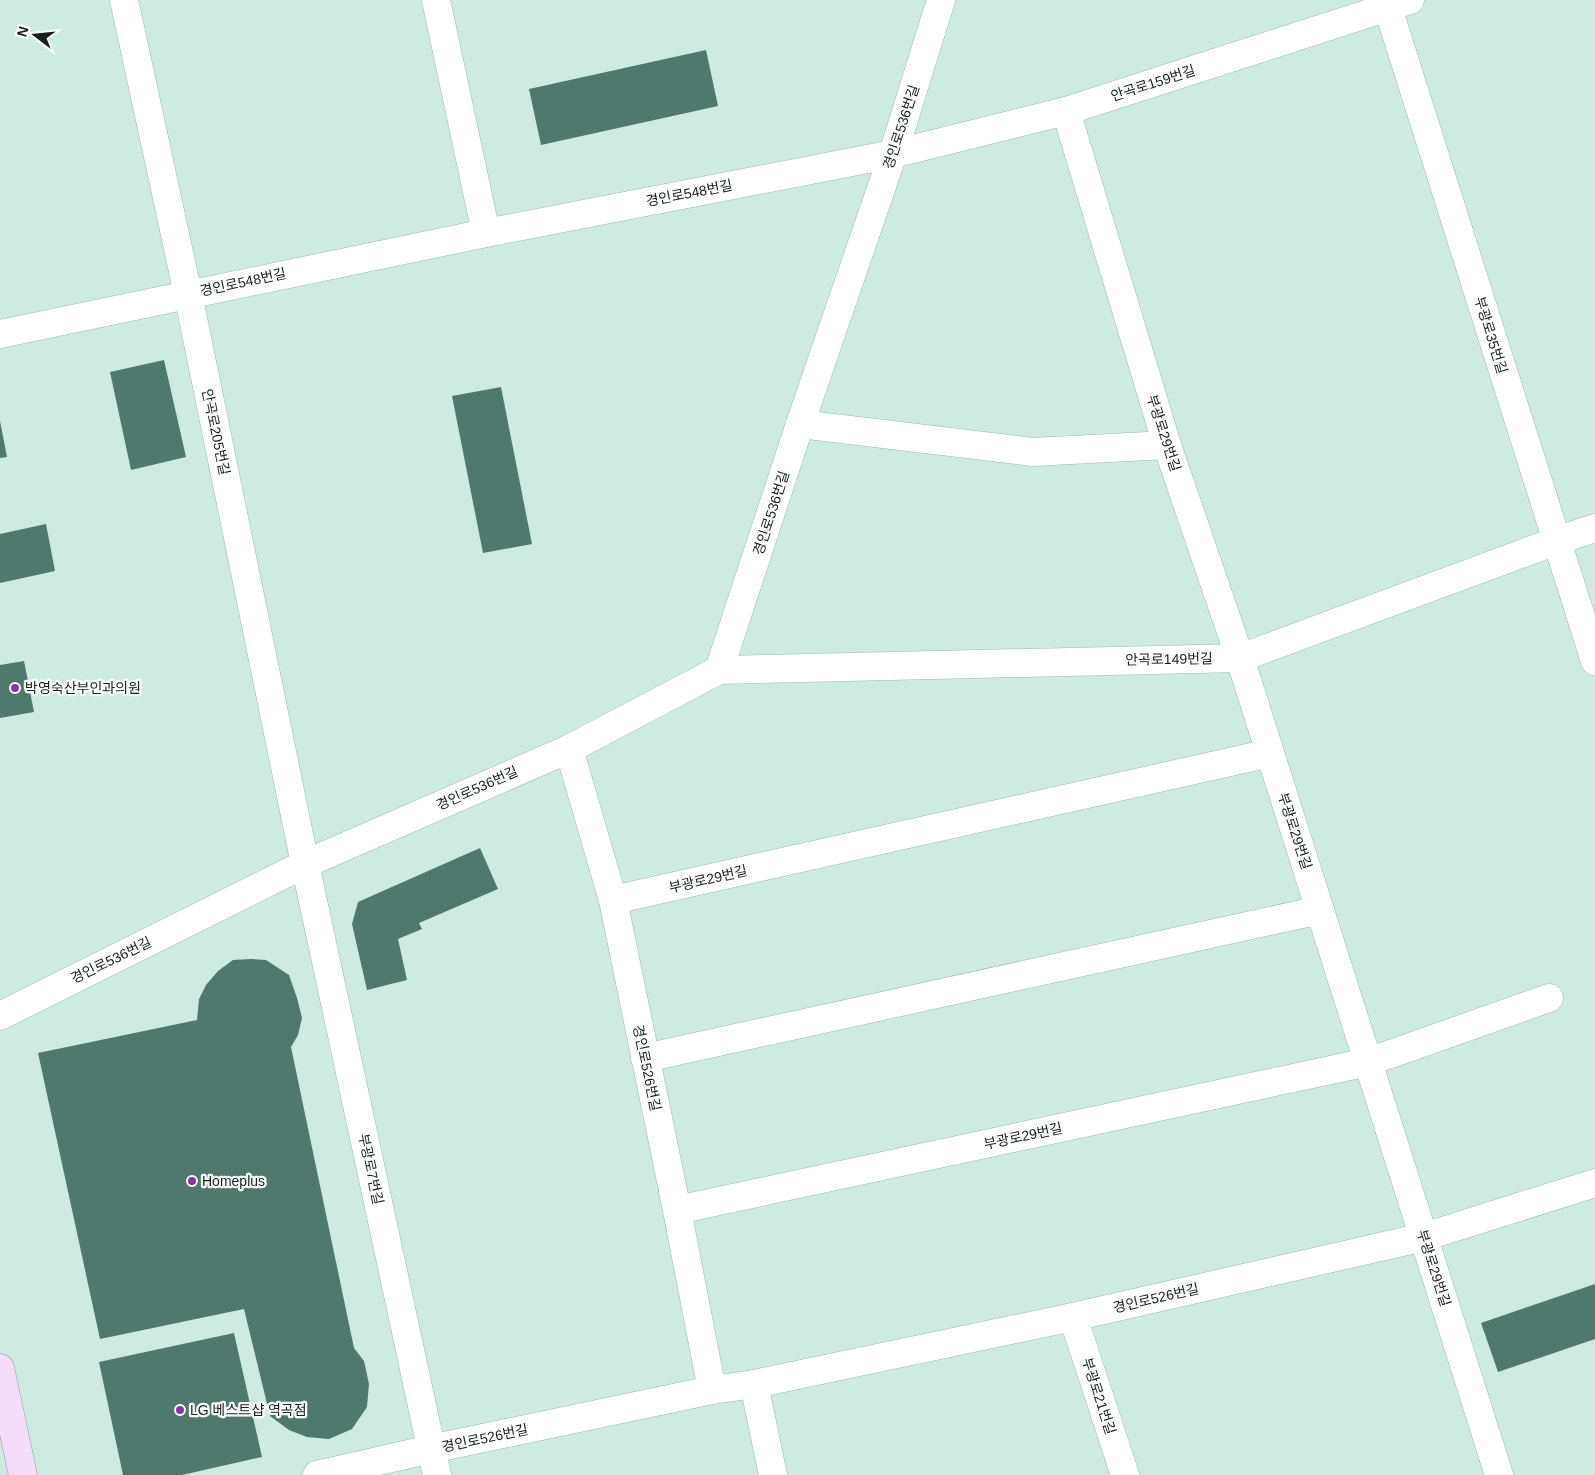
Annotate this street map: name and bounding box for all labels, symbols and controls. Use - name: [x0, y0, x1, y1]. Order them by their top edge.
- north arrow: [10, 10, 60, 60]
- text: N: [13, 24, 32, 38]
- street label: 안곡로159번길: [1109, 62, 1197, 104]
- street label: 경인로536번길: [880, 83, 922, 171]
- street label: 경인로548번길: [644, 177, 734, 209]
- street label: 경인로548번길: [198, 265, 288, 299]
- street label: 부광로35번길: [1472, 294, 1510, 376]
- street label: 안곡로205번길: [199, 387, 233, 477]
- street label: 부광로29번길: [1144, 392, 1184, 474]
- street label: 경인로536번길: [750, 469, 792, 557]
- street label: 안곡로149번길: [1125, 650, 1213, 668]
- place label: 박영숙산부인과의원: [25, 680, 141, 696]
- marker: 박영숙산부인과의원: [9, 682, 21, 694]
- street label: 경인로536번길: [434, 763, 520, 813]
- street label: 부광로29번길: [1275, 790, 1315, 872]
- street label: 부광로29번길: [667, 862, 749, 896]
- street label: 경인로536번길: [68, 934, 154, 986]
- street label: 경인로526번길: [630, 1023, 664, 1113]
- street label: 부광로29번길: [982, 1120, 1064, 1152]
- street label: 부광로7번길: [356, 1132, 386, 1206]
- place label: Homeplus: [202, 1173, 265, 1189]
- marker: Homeplus: [186, 1175, 198, 1187]
- street label: 부광로29번길: [1414, 1227, 1454, 1309]
- street label: 경인로526번길: [1111, 1280, 1201, 1316]
- street label: 부광로21번길: [1079, 1355, 1119, 1437]
- place label: LG 베스트샵 역곡점: [190, 1402, 307, 1418]
- marker: LG 베스트샵 역곡점: [174, 1404, 186, 1416]
- street label: 경인로526번길: [440, 1421, 530, 1455]

